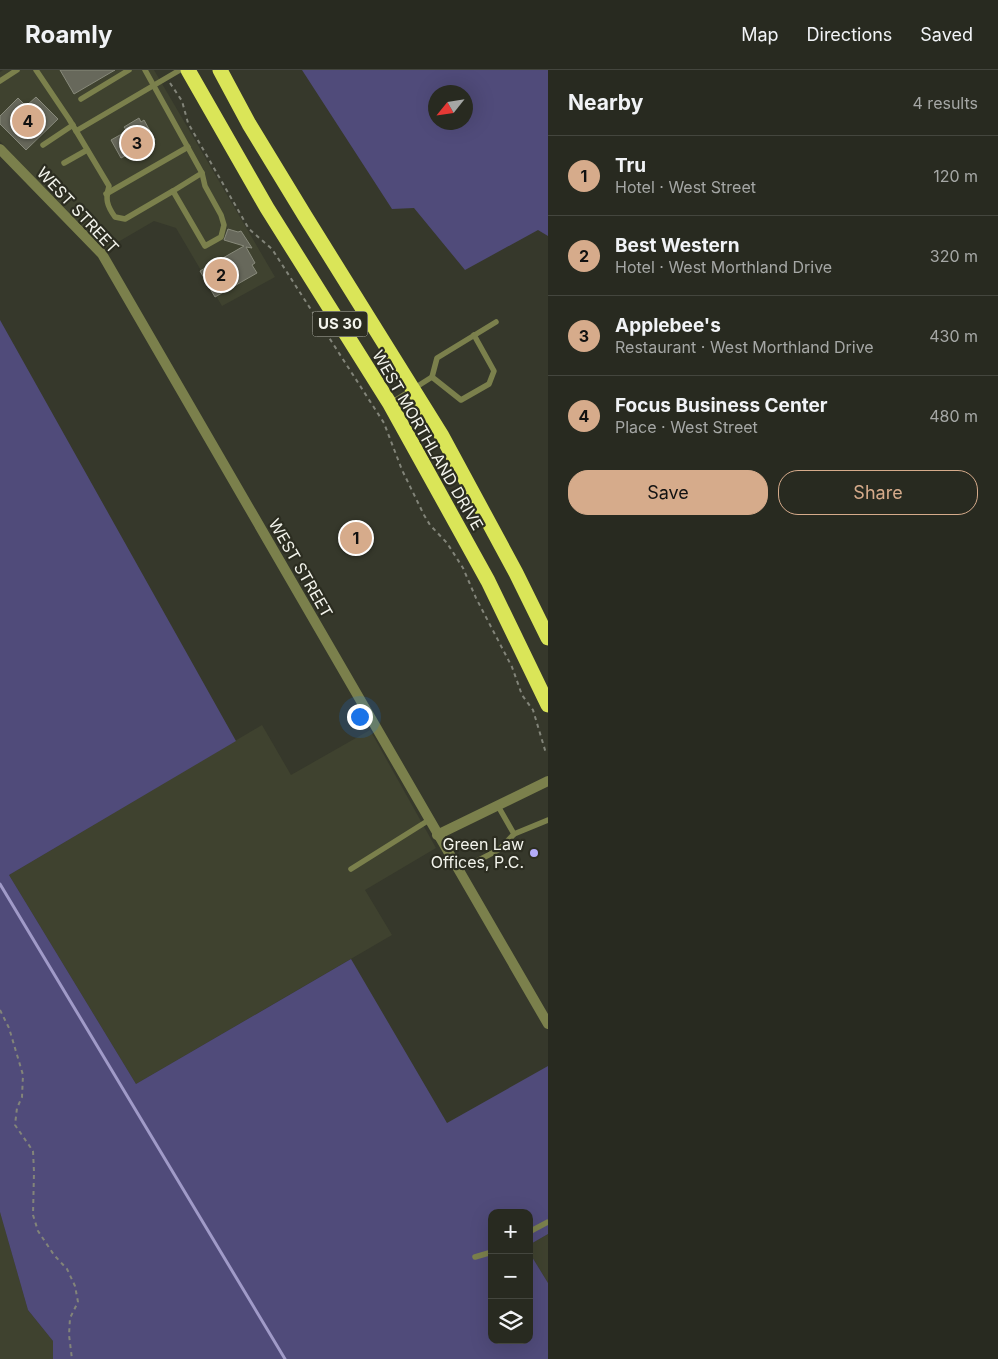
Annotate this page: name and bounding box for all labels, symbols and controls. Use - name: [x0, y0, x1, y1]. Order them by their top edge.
- text: Roamly: [25, 20, 112, 49]
- text: Map: [741, 24, 779, 45]
- text: Directions: [807, 24, 892, 45]
- text: Saved: [920, 24, 973, 45]
- north arrow: [428, 85, 473, 130]
- text: Nearby: [568, 90, 643, 115]
- text: 4 results: [913, 93, 978, 113]
- pin: 4: [12, 102, 44, 140]
- pin: 3: [121, 124, 153, 162]
- text: Tru: [615, 154, 646, 177]
- street label: WEST STREET: [33, 163, 123, 257]
- text: 1: [581, 166, 587, 186]
- text: 120 m: [933, 166, 978, 186]
- text: Hotel · West Street: [615, 177, 756, 197]
- text: Best Western: [615, 234, 740, 257]
- text: 2: [579, 246, 589, 266]
- text: 320 m: [930, 246, 978, 266]
- pin: 2: [205, 256, 237, 294]
- text: Hotel · West Morthland Drive: [615, 257, 832, 277]
- road number: US 30: [312, 312, 368, 336]
- text: Applebee's: [615, 314, 721, 337]
- text: 3: [579, 326, 589, 346]
- text: 430 m: [929, 326, 978, 346]
- text: Restaurant · West Morthland Drive: [615, 337, 874, 357]
- street label: WEST MORTHLAND DRIVE: [368, 346, 488, 534]
- text: Focus Business Center: [615, 394, 828, 417]
- text: 4: [579, 406, 589, 426]
- text: 480 m: [929, 406, 978, 426]
- text: Place · West Street: [615, 417, 758, 437]
- button: Save: [568, 470, 768, 515]
- button: Share: [778, 470, 978, 515]
- street label: WEST STREET: [265, 515, 337, 621]
- pin: 1: [340, 519, 372, 557]
- your location: [347, 704, 373, 730]
- place label: Green Law Offices, P.C.: [431, 834, 524, 872]
- marker: Green Law Offices, P.C.: [528, 847, 540, 859]
- map controls: [488, 1209, 533, 1344]
- button: +: [488, 1209, 533, 1254]
- button: −: [488, 1254, 533, 1299]
- button: layers: [488, 1299, 533, 1344]

